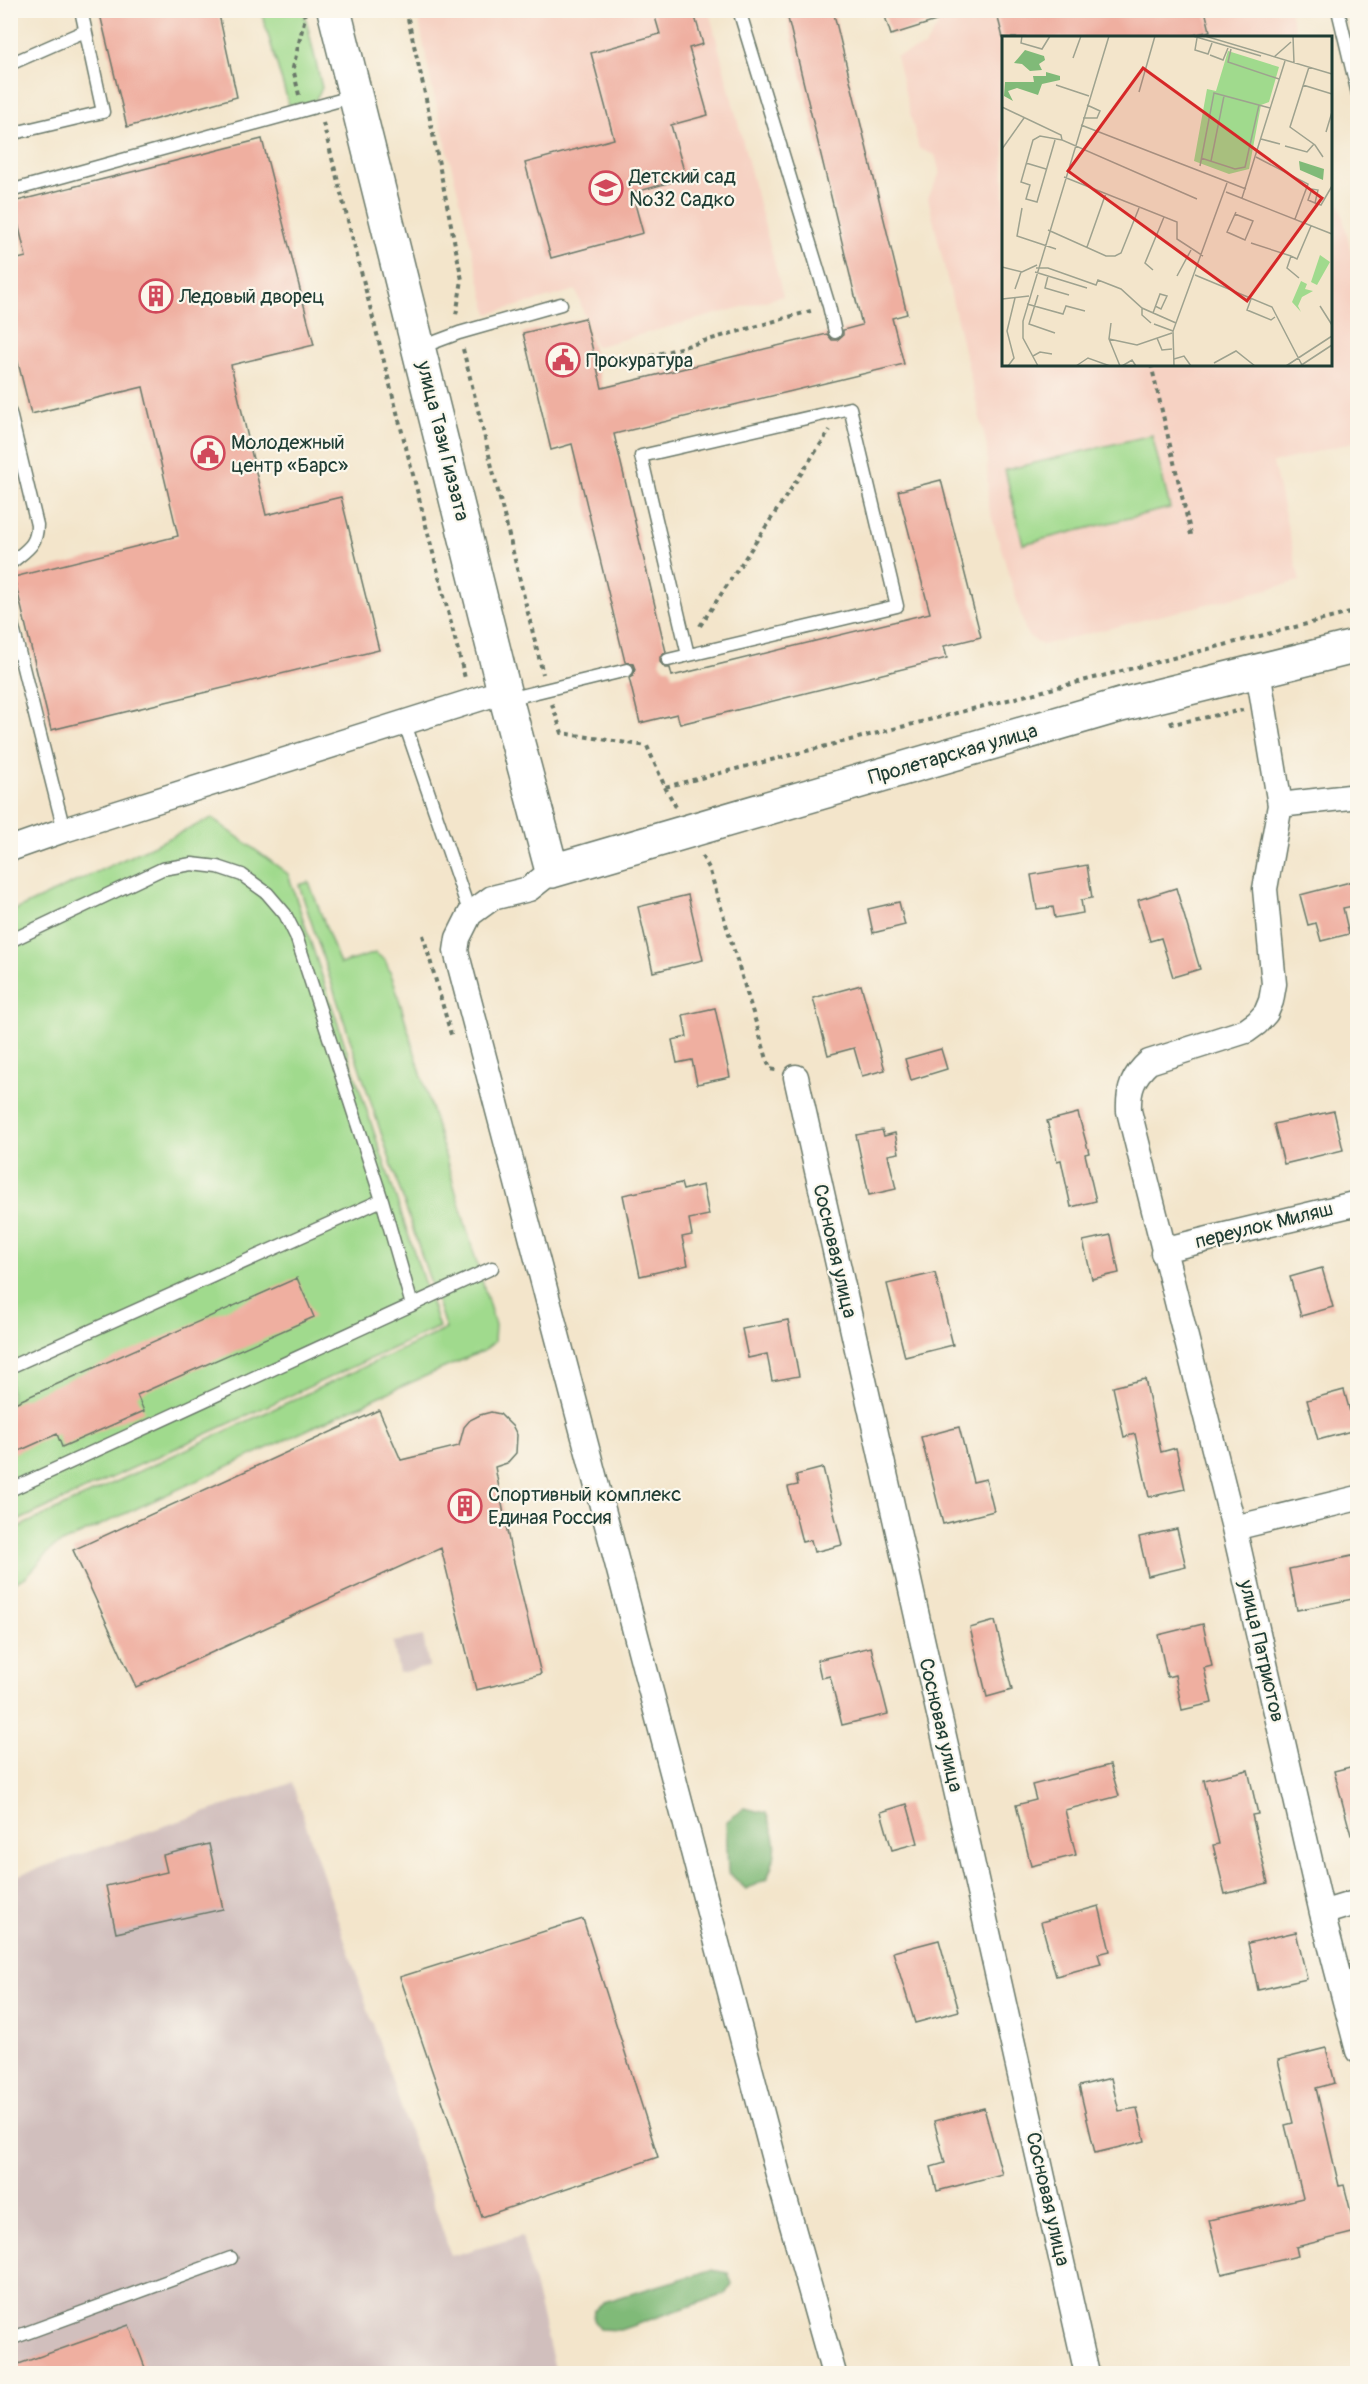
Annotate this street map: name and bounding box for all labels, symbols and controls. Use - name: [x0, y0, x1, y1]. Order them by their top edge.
- inset map: [1002, 36, 1332, 366]
- place label: Детский сад №32 Садко: [628, 164, 736, 212]
- school or university icon: Детский сад №32 Садко: [588, 170, 624, 206]
- building icon: Ледовый дворец: [138, 278, 174, 314]
- place label: Ледовый дворец: [178, 284, 325, 309]
- public building icon: Прокуратура: [545, 342, 581, 378]
- place label: Прокуратура: [586, 348, 693, 373]
- street label: улица Тази Гиззата: [411, 358, 475, 523]
- place label: Молодежный центр «Барс»: [231, 430, 348, 478]
- public building icon: Молодежный центр «Барс»: [190, 435, 226, 471]
- street label: Пролетарская улица: [866, 718, 1040, 790]
- street label: Сосновая улица: [807, 1182, 863, 1320]
- street label: переулок Миляш: [1192, 1196, 1336, 1254]
- place label: Спортивный комплекс Единая Россия: [488, 1482, 682, 1530]
- building icon: Спортивный комплекс Единая Россия: [447, 1488, 483, 1524]
- street label: улица Патриотов: [1233, 1577, 1291, 1725]
- street label: Сосновая улица: [913, 1656, 969, 1794]
- street label: Сосновая улица: [1020, 2130, 1076, 2268]

